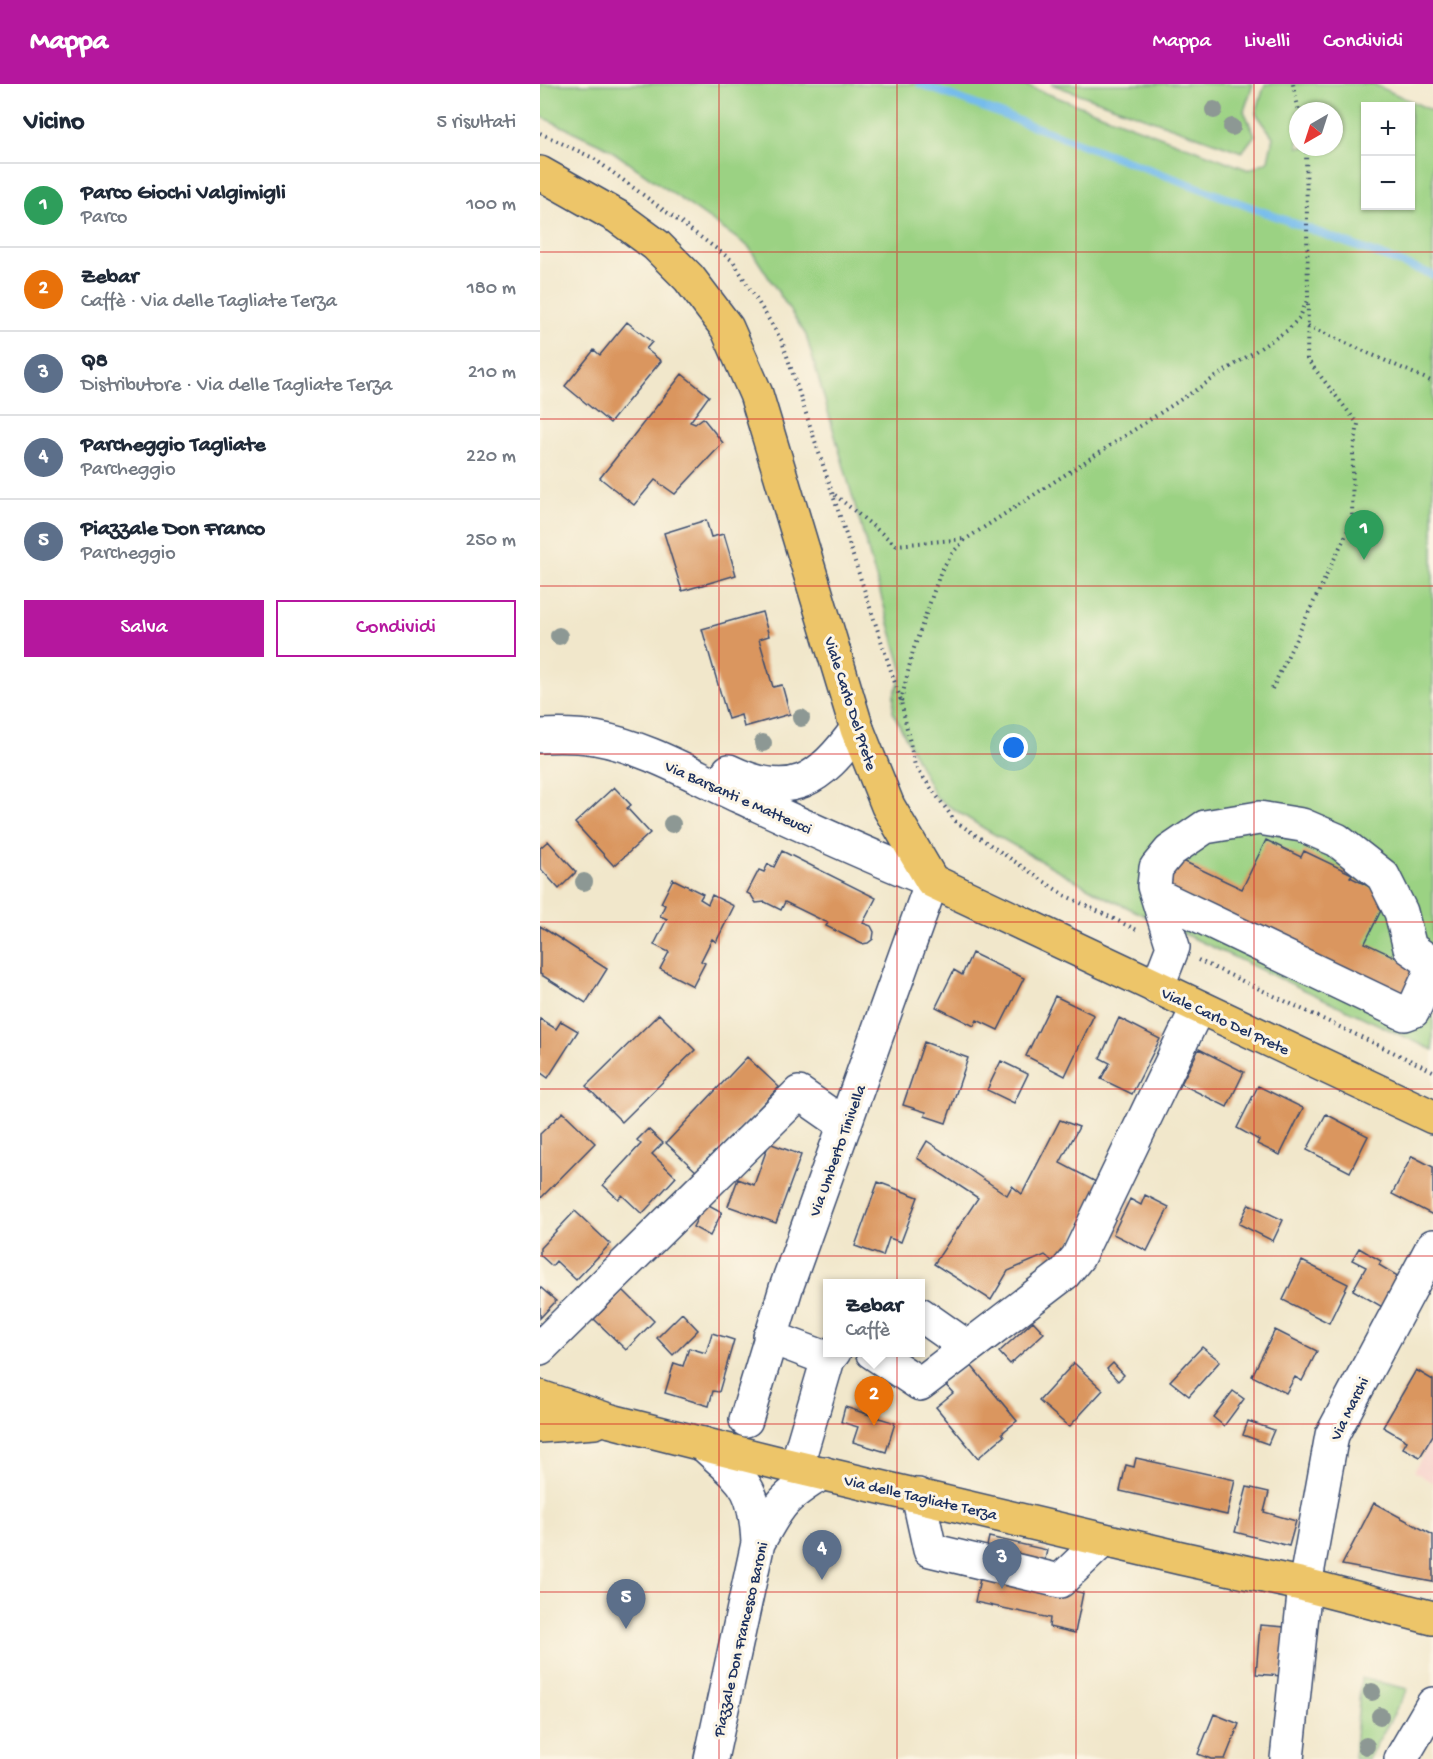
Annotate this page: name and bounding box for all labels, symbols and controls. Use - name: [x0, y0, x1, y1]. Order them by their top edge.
- text: Mappa: [30, 26, 108, 59]
- text: Mappa: [1152, 30, 1211, 55]
- text: Livelli: [1244, 30, 1290, 55]
- text: Condividi: [1323, 30, 1403, 55]
- north arrow: [1289, 102, 1343, 156]
- map controls: [1361, 102, 1415, 210]
- button: +: [1361, 102, 1415, 156]
- text: Vicino: [24, 108, 84, 139]
- text: 5 risultati: [436, 112, 516, 135]
- button: −: [1361, 156, 1415, 210]
- text: Parco Giochi Valgimigli: [81, 181, 286, 207]
- text: 1: [39, 194, 48, 217]
- text: 100 m: [466, 194, 516, 217]
- text: Parco: [81, 207, 127, 230]
- text: Zebar: [81, 265, 138, 291]
- text: 2: [39, 278, 48, 301]
- text: 180 m: [467, 278, 516, 301]
- text: Caffè · Via delle Tagliate Terza: [81, 291, 337, 314]
- text: Q8: [81, 349, 108, 375]
- text: 3: [38, 362, 49, 385]
- text: 210 m: [468, 362, 516, 385]
- text: Distributore · Via delle Tagliate Terza: [81, 375, 392, 398]
- text: Parcheggio Tagliate: [81, 433, 266, 459]
- text: 4: [39, 446, 48, 469]
- text: 220 m: [466, 446, 516, 469]
- text: Parcheggio: [81, 459, 176, 482]
- pin: 1: [1344, 510, 1384, 560]
- text: Piazzale Don Franco: [81, 517, 265, 543]
- text: 5: [38, 530, 49, 553]
- text: 250 m: [465, 530, 516, 553]
- text: Parcheggio: [81, 543, 176, 566]
- button: Salva: [24, 600, 264, 657]
- button: Condividi: [276, 600, 516, 657]
- street label: Viale Carlo Del Prete: [818, 634, 879, 774]
- your location: [999, 733, 1028, 762]
- street label: Via Barsanti e Matteucci: [660, 758, 814, 840]
- street label: Viale Carlo Del Prete: [1157, 985, 1292, 1062]
- street label: Via Umberto Tinivella: [806, 1082, 872, 1220]
- popup: [823, 1279, 925, 1357]
- text: Zebar: [845, 1294, 903, 1320]
- text: Caffè: [845, 1320, 890, 1343]
- street label: Via Marchi: [1327, 1375, 1375, 1445]
- pin: 2: [854, 1376, 894, 1426]
- street label: Via delle Tagliate Terza: [841, 1472, 1000, 1527]
- pin: 4: [802, 1530, 842, 1580]
- street label: Piazzale Don Francesco Baroni: [710, 1540, 774, 1740]
- pin: 3: [982, 1540, 1022, 1589]
- pin: 5: [606, 1580, 646, 1629]

